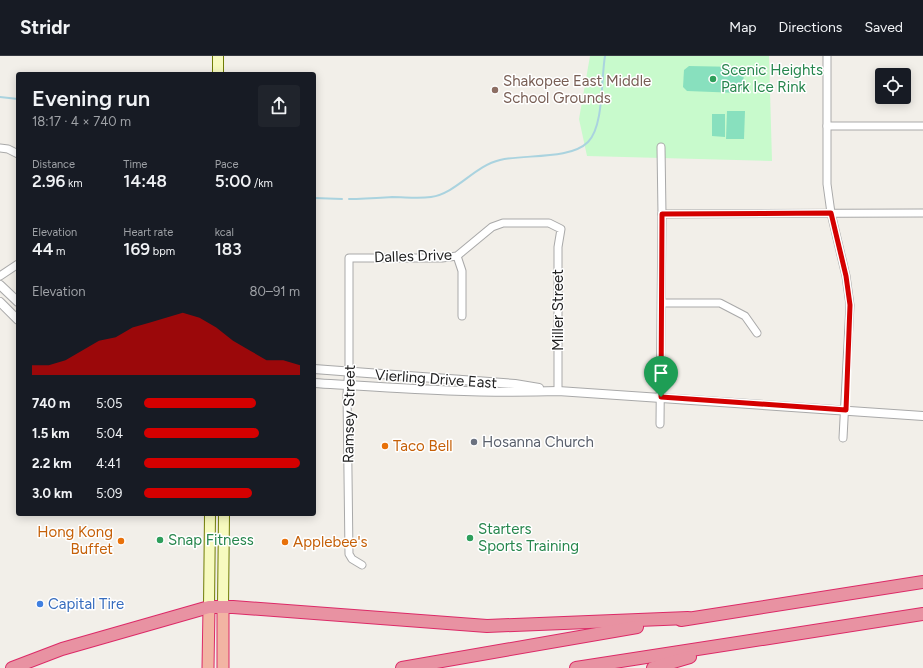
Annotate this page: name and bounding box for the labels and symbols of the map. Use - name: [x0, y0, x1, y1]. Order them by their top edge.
- place label: Scenic Heights Park Ice Rink: [721, 61, 823, 96]
- place label: Shakopee East Middle School Grounds: [503, 72, 651, 107]
- marker: Scenic Heights Park Ice Rink: [708, 74, 718, 84]
- marker: Shakopee East Middle School Grounds: [490, 85, 500, 95]
- street label: Dalles Drive: [374, 246, 452, 266]
- street label: Miller Street: [549, 269, 567, 351]
- pin: [644, 356, 678, 397]
- street label: Ramsey Street: [339, 364, 359, 463]
- street label: Vierling Drive East: [374, 366, 498, 392]
- place label: Hosanna Church: [482, 433, 594, 451]
- place label: Taco Bell: [393, 437, 452, 455]
- marker: Hosanna Church: [469, 437, 479, 447]
- marker: Taco Bell: [380, 441, 390, 451]
- place label: Starters Sports Training: [478, 520, 579, 555]
- place label: Hong Kong Buffet: [37, 523, 113, 558]
- place label: Snap Fitness: [168, 531, 254, 549]
- place label: Applebee's: [293, 533, 368, 551]
- marker: Starters Sports Training: [465, 533, 475, 543]
- marker: Snap Fitness: [155, 535, 165, 545]
- marker: Hong Kong Buffet: [116, 536, 126, 546]
- marker: Applebee's: [280, 537, 290, 547]
- place label: Capital Tire: [48, 595, 124, 613]
- marker: Capital Tire: [35, 599, 45, 609]

